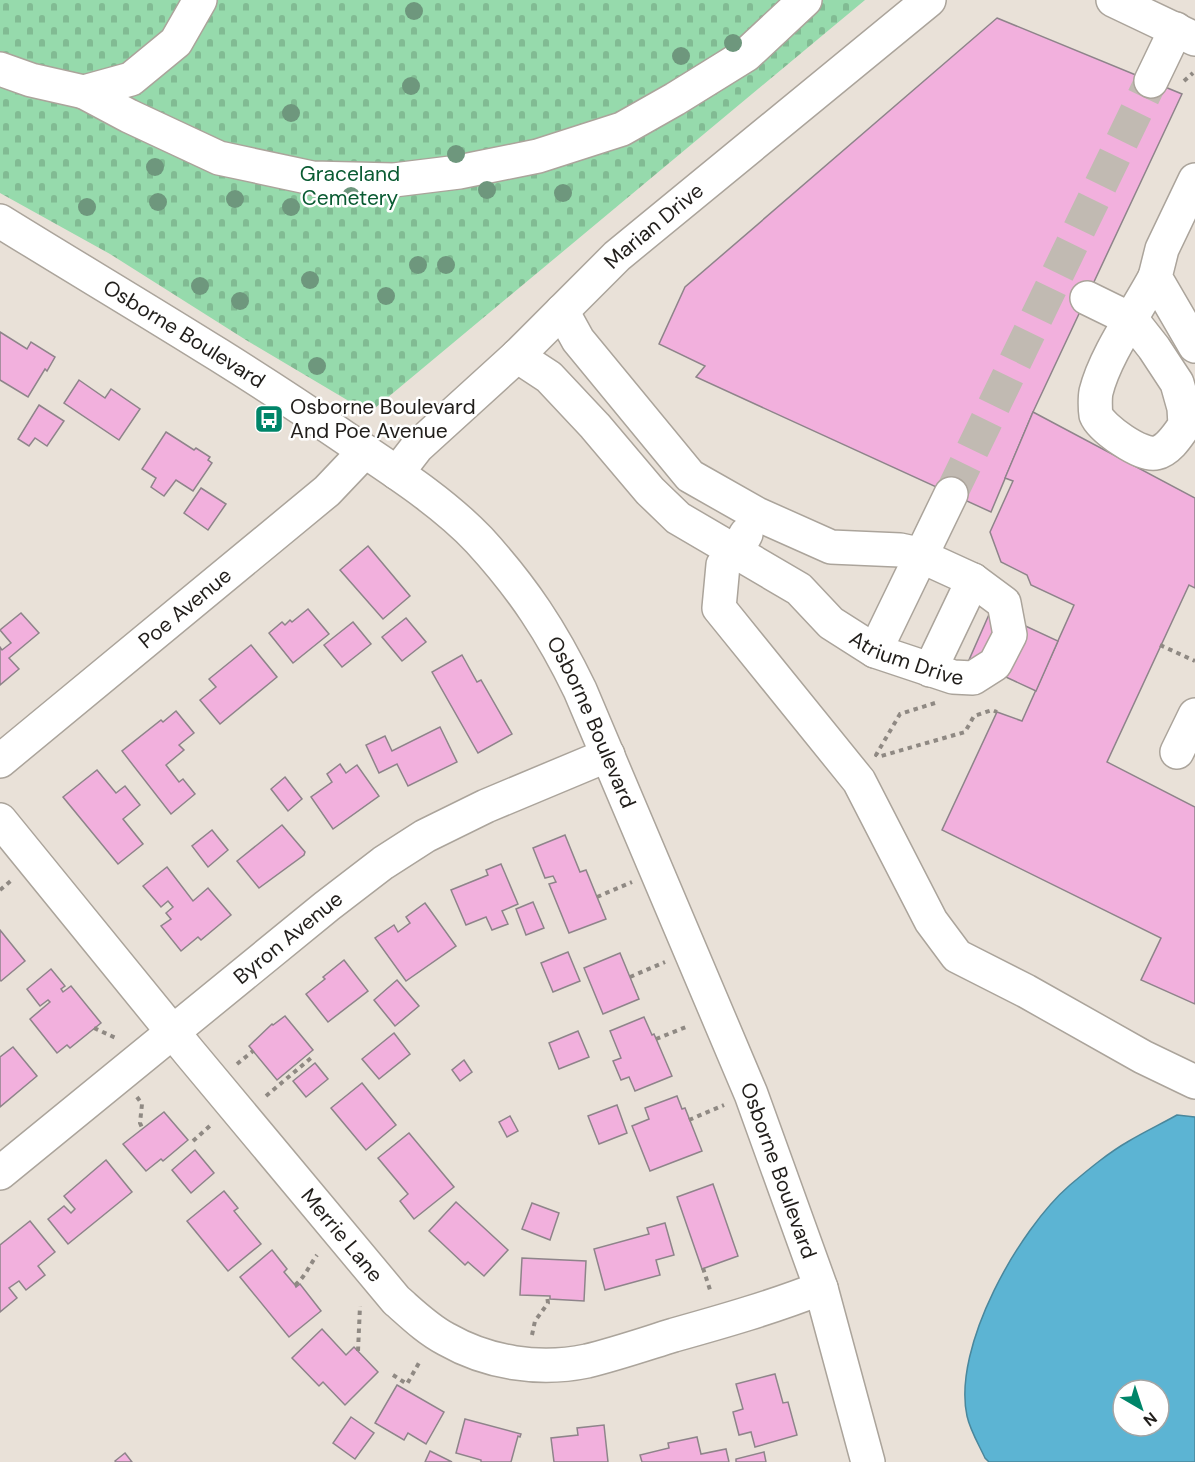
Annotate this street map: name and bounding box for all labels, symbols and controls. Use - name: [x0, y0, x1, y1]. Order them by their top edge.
- park label: Graceland Cemetery: [300, 160, 400, 212]
- street label: Marian Drive: [598, 177, 709, 275]
- street label: Osborne Boulevard: [98, 273, 270, 395]
- place label: Osborne Boulevard And Poe Avenue: [290, 393, 476, 445]
- bus stop icon: Osborne Boulevard And Poe Avenue: [253, 403, 285, 435]
- street label: Poe Avenue: [133, 561, 238, 655]
- street label: Atrium Drive: [844, 624, 964, 691]
- street label: Osborne Boulevard: [540, 631, 642, 812]
- street label: Byron Avenue: [228, 885, 349, 991]
- street label: Osborne Boulevard: [734, 1078, 823, 1263]
- street label: Merrie Lane: [295, 1182, 389, 1288]
- north arrow: [1111, 1378, 1171, 1438]
- text: N: [1139, 1407, 1161, 1431]

